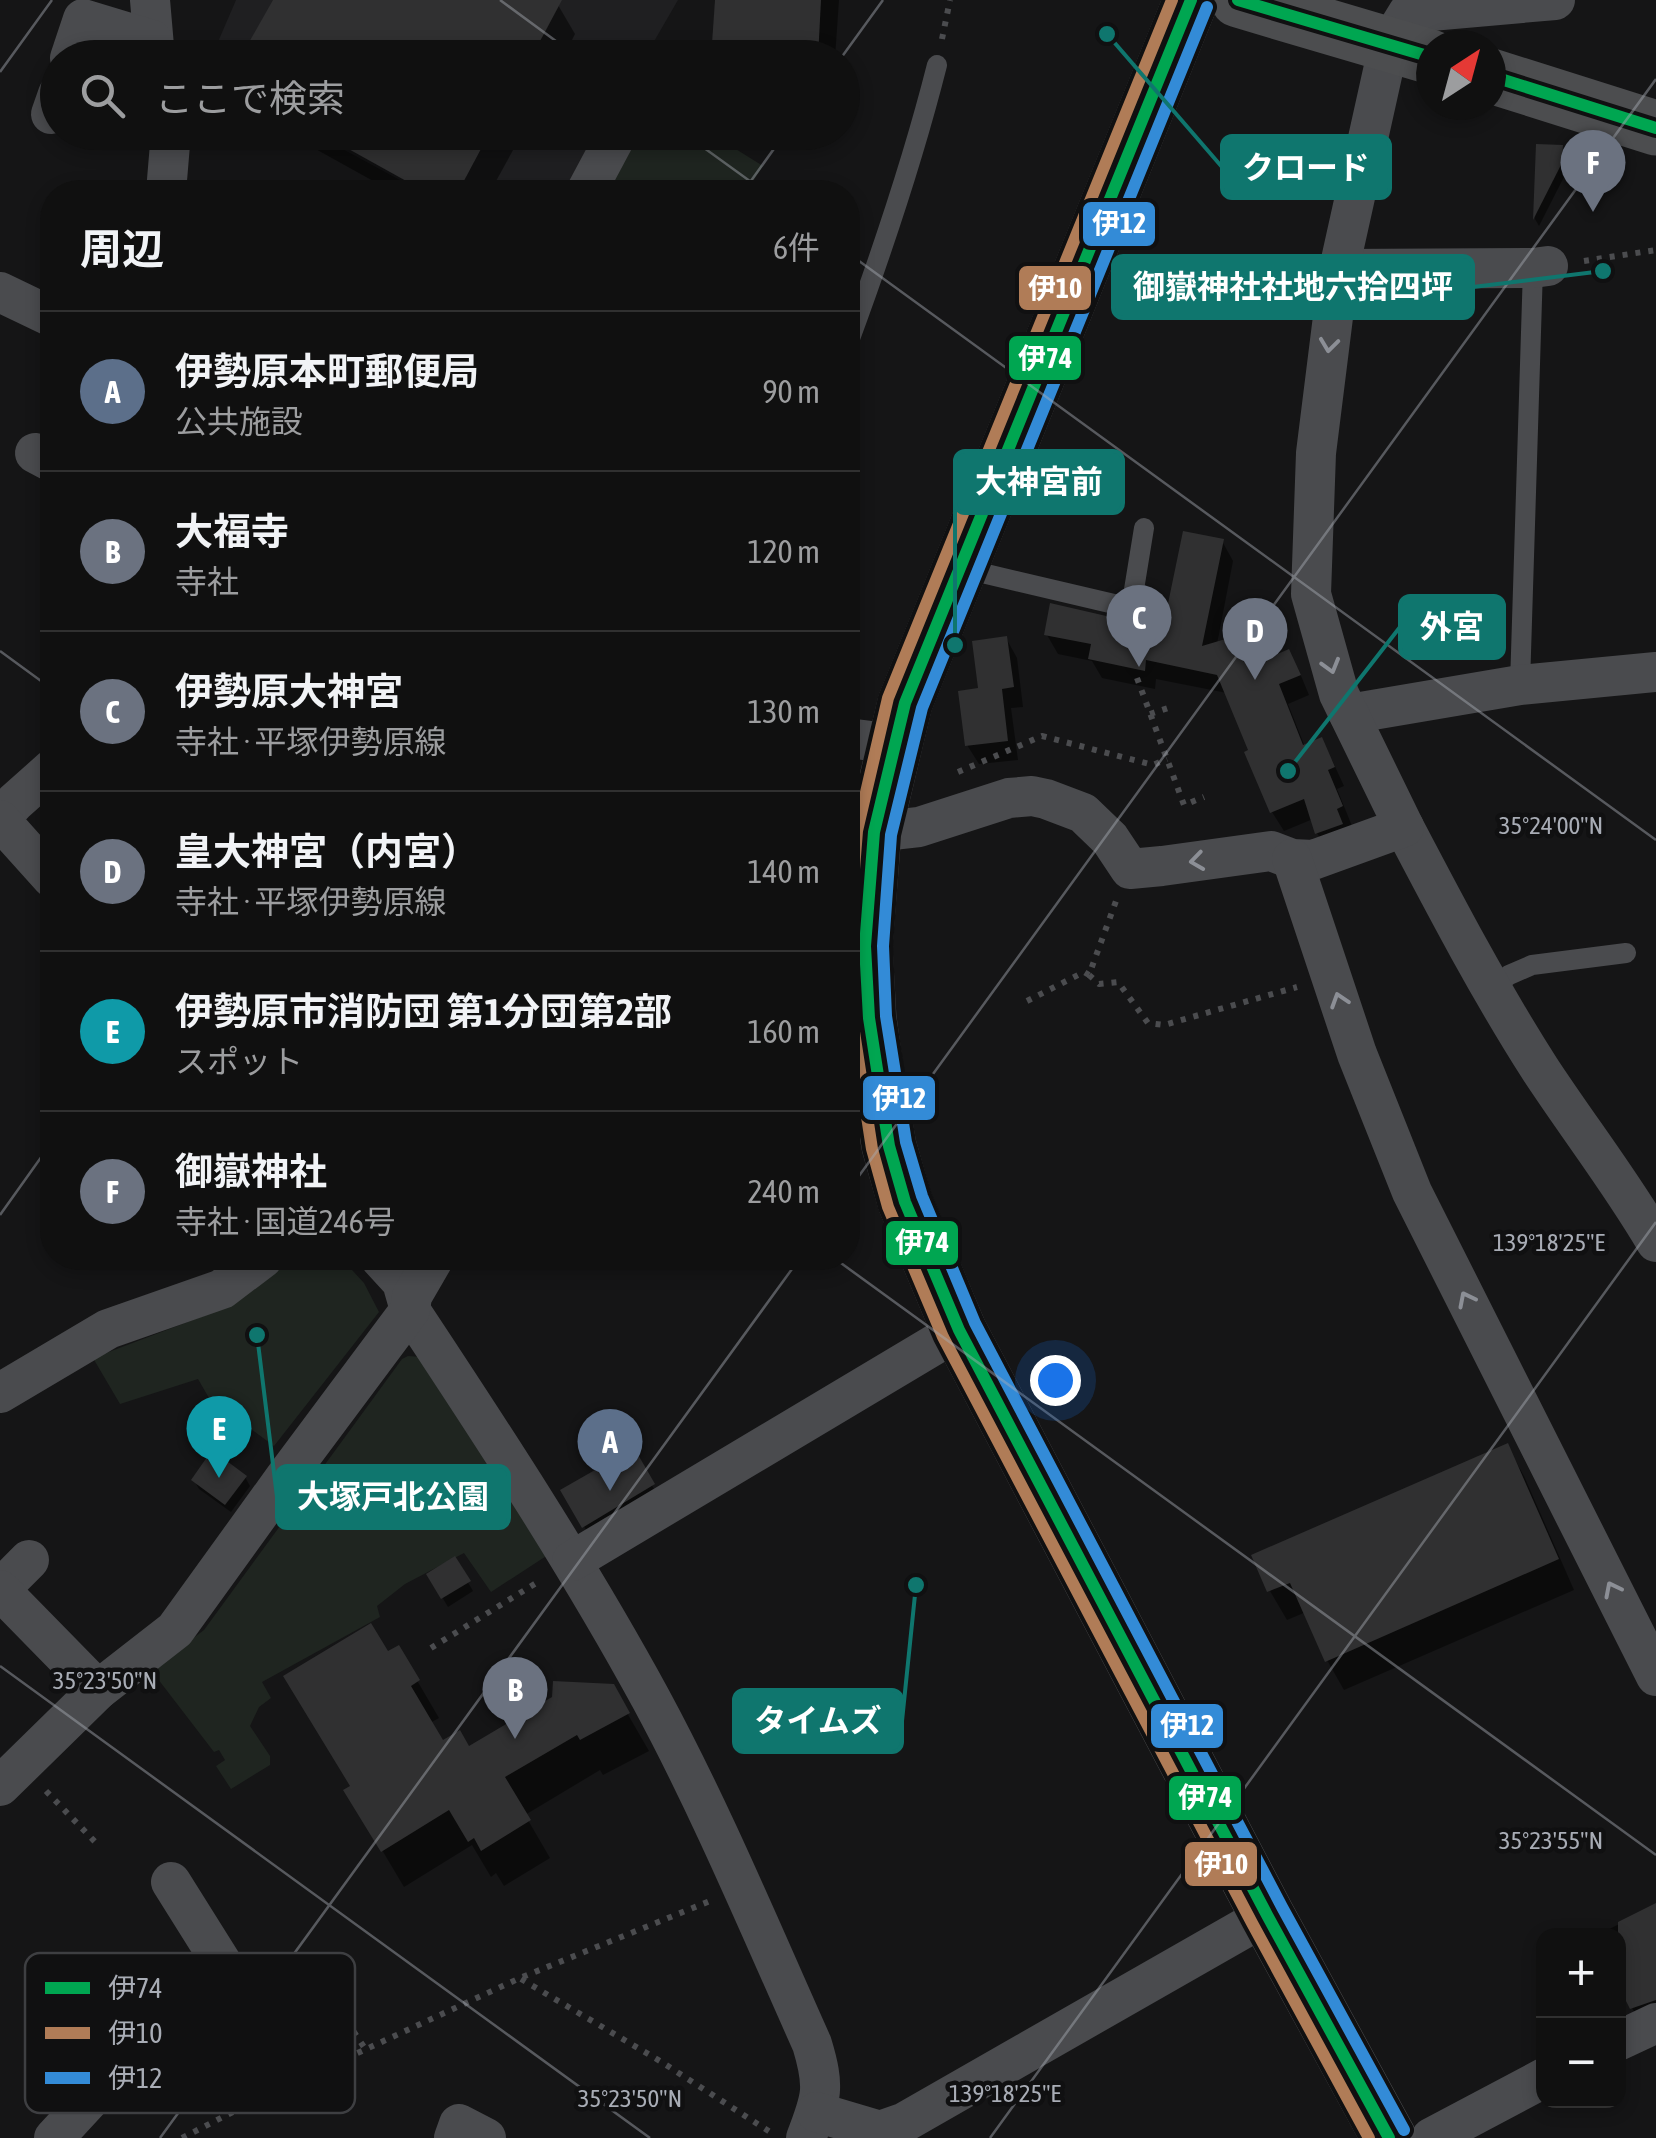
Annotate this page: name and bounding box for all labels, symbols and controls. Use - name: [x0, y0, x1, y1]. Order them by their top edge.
- north arrow: [1416, 30, 1506, 120]
- search box: [40, 40, 860, 150]
- icon: search: [75, 68, 130, 123]
- text: ここで検索: [155, 77, 345, 120]
- pin: F: [1560, 130, 1626, 212]
- callout: クロード: [1222, 136, 1390, 198]
- text: クロード: [1242, 149, 1370, 186]
- line badge: 伊12: [1081, 200, 1157, 248]
- text: 伊12: [1092, 207, 1146, 239]
- text: 周辺: [80, 225, 164, 273]
- text: 6件: [773, 229, 820, 266]
- callout: 御嶽神社社地六拾四坪: [1113, 256, 1473, 318]
- line badge: 伊10: [1017, 264, 1093, 312]
- text: 御嶽神社社地六拾四坪: [1133, 268, 1453, 305]
- text: 伊10: [1028, 272, 1082, 304]
- line badge: 伊74: [1007, 334, 1083, 382]
- one-way arrow: [1319, 337, 1340, 353]
- text: 伊74: [1018, 342, 1072, 374]
- text: 伊勢原本町郵便局: [175, 350, 479, 393]
- text: A: [105, 373, 120, 410]
- text: 90 m: [762, 373, 820, 410]
- text: 公共施設: [175, 403, 303, 440]
- callout: 大神宮前: [955, 451, 1123, 513]
- text: 大神宮前: [975, 463, 1103, 500]
- text: 大福寺: [175, 510, 289, 553]
- text: B: [105, 533, 120, 570]
- text: 120 m: [747, 533, 820, 570]
- text: 寺社: [175, 563, 239, 600]
- pin: C: [1106, 584, 1172, 667]
- callout: 外宮: [1400, 596, 1504, 658]
- pin: D: [1222, 598, 1288, 680]
- text: 外宮: [1420, 608, 1484, 645]
- one-way arrow: [1319, 657, 1340, 674]
- text: 伊勢原大神宮: [175, 670, 403, 713]
- text: C: [105, 693, 120, 730]
- text: 130 m: [747, 693, 820, 730]
- text: 寺社 · 平塚伊勢原線: [175, 723, 447, 760]
- text: 35°24'00"N: [1499, 811, 1603, 839]
- text: 皇大神宮（内宮）: [175, 830, 479, 873]
- one-way arrow: [1189, 850, 1206, 871]
- text: D: [104, 853, 121, 890]
- text: 140 m: [747, 853, 820, 890]
- text: 寺社 · 平塚伊勢原線: [175, 883, 447, 920]
- text: 伊勢原市消防団 第1分団第2部: [175, 990, 672, 1033]
- one-way arrow: [1331, 992, 1351, 1009]
- text: E: [106, 1013, 119, 1050]
- text: 160 m: [747, 1013, 820, 1050]
- text: スポット: [175, 1043, 303, 1080]
- line badge: 伊12: [861, 1074, 937, 1122]
- text: 伊12: [872, 1082, 926, 1114]
- text: 御嶽神社: [175, 1150, 327, 1193]
- text: F: [106, 1173, 119, 1210]
- text: 240 m: [747, 1173, 820, 1210]
- text: 寺社 · 国道246号: [175, 1203, 396, 1240]
- line badge: 伊74: [884, 1219, 960, 1267]
- text: 伊74: [895, 1226, 949, 1258]
- text: 139°18'25"E: [1493, 1228, 1605, 1256]
- one-way arrow: [1459, 1291, 1478, 1309]
- your location: [1030, 1355, 1081, 1406]
- pin: E: [186, 1396, 252, 1478]
- pin: A: [578, 1408, 642, 1491]
- callout: 大塚戸北公園: [277, 1466, 509, 1528]
- text: 大塚戸北公園: [297, 1478, 489, 1515]
- one-way arrow: [1604, 1581, 1624, 1599]
- pin: B: [482, 1656, 548, 1739]
- text: 35°23'50"N: [53, 1666, 157, 1694]
- callout: タイムズ: [734, 1690, 902, 1752]
- text: タイムズ: [754, 1702, 882, 1739]
- line badge: 伊12: [1149, 1702, 1225, 1750]
- text: 伊12: [1160, 1709, 1214, 1741]
- line badge: 伊74: [1167, 1774, 1243, 1822]
- text: 伊74: [1178, 1781, 1232, 1813]
- text: 35°23'55"N: [1499, 1826, 1603, 1854]
- line badge: 伊10: [1183, 1840, 1259, 1888]
- text: 伊10: [1194, 1848, 1248, 1880]
- map controls: [1536, 1928, 1626, 2108]
- button: +: [1536, 1928, 1626, 2018]
- legend: [25, 1953, 355, 2113]
- text: 伊74: [108, 1972, 162, 2004]
- text: 伊10: [108, 2017, 162, 2049]
- button: −: [1536, 2018, 1626, 2108]
- text: 伊12: [108, 2062, 162, 2094]
- text: 139°18'25"E: [949, 2079, 1061, 2107]
- text: 35°23'50"N: [578, 2084, 682, 2112]

